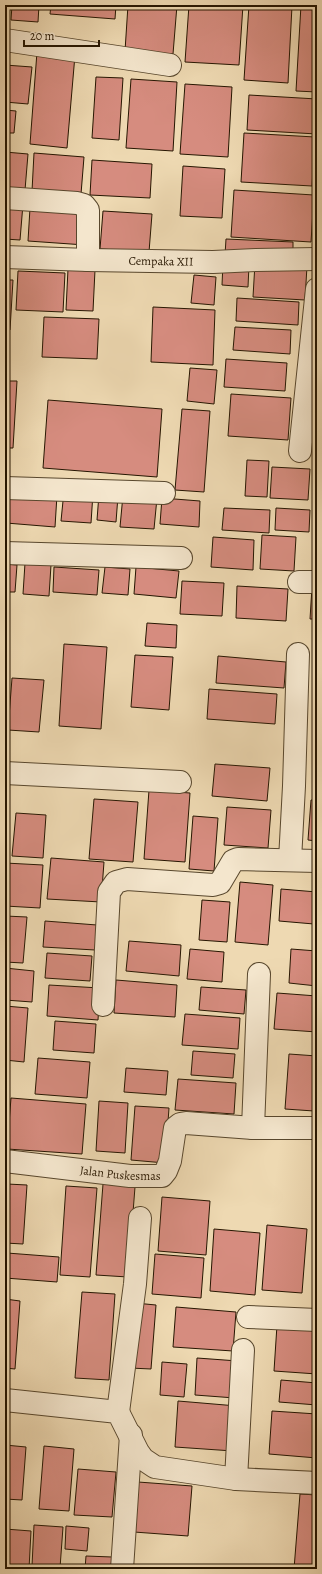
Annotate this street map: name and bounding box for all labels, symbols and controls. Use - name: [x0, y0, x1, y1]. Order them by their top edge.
- scale bar: [24, 22, 99, 48]
- text: 20 m: [30, 28, 54, 44]
- street label: Cempaka XII: [128, 253, 193, 270]
- street label: Jalan Puskesmas: [79, 1162, 161, 1184]

